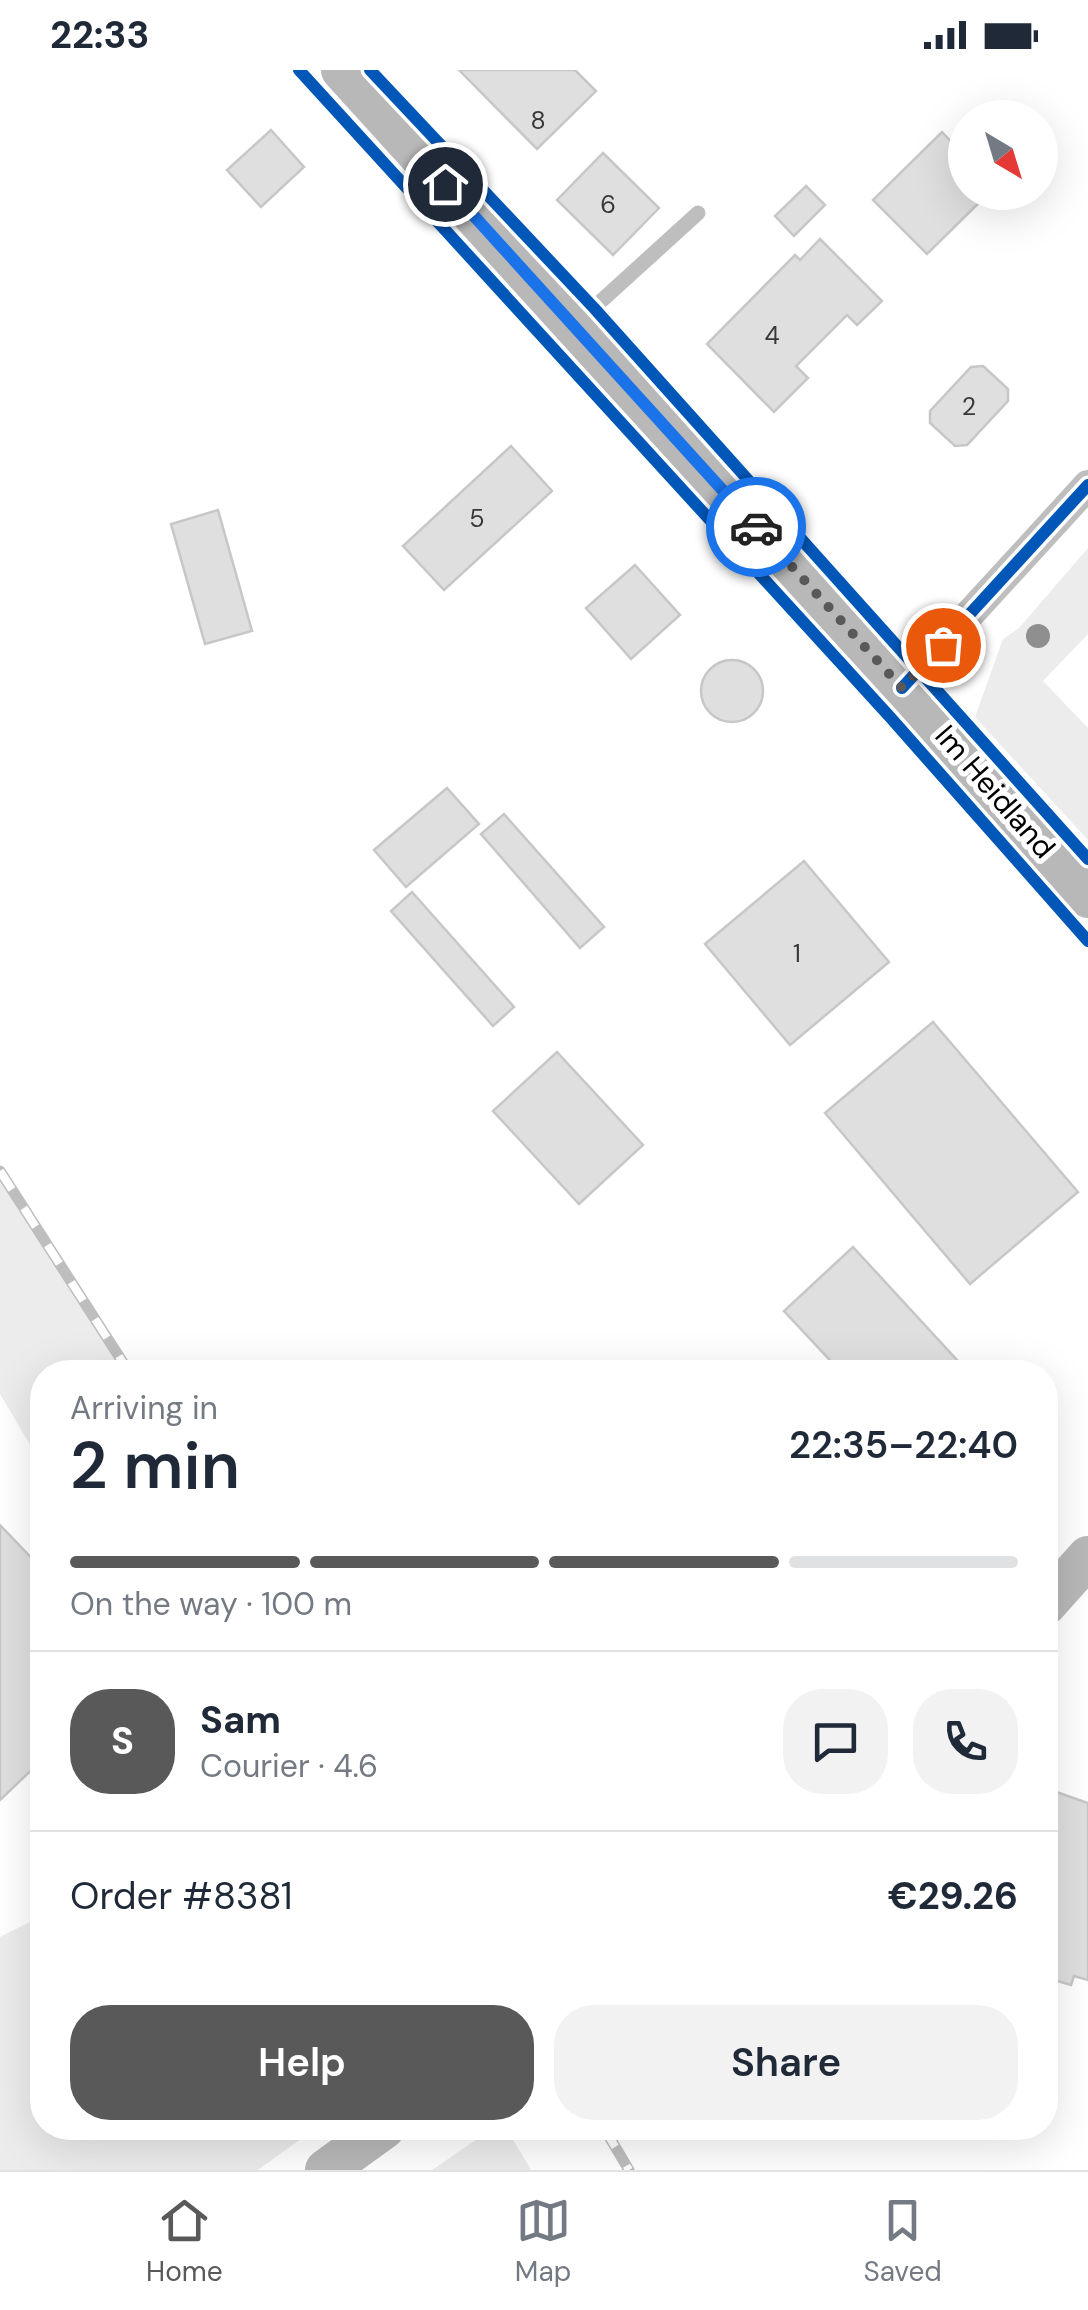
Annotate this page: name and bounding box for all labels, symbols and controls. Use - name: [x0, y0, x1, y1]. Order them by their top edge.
- text: 22:33: [50, 10, 149, 60]
- north arrow: [948, 100, 1058, 210]
- map controls: [948, 100, 1058, 210]
- house number: 8: [530, 104, 546, 137]
- pin: [403, 142, 488, 227]
- icon: home: [418, 157, 473, 212]
- house number: 6: [600, 188, 616, 221]
- house number: 4: [764, 319, 780, 352]
- house number: 2: [962, 390, 976, 423]
- courier: [706, 477, 806, 577]
- icon: car: [729, 500, 784, 555]
- house number: 5: [469, 502, 485, 535]
- pin: [901, 603, 986, 688]
- icon: bag: [916, 618, 971, 673]
- street label: Im Heidland: [927, 717, 1064, 866]
- house number: 1: [793, 937, 801, 970]
- text: Arriving in: [70, 1387, 218, 1429]
- text: 22:35–22:40: [789, 1420, 1018, 1470]
- text: 2 min: [70, 1424, 240, 1508]
- text: On the way · 100 m: [70, 1583, 352, 1625]
- button: chat: [783, 1689, 888, 1794]
- button: phone: [913, 1689, 1018, 1794]
- text: Sam: [200, 1695, 281, 1745]
- text: S: [111, 1716, 134, 1766]
- text: Courier · 4.6: [200, 1745, 378, 1787]
- text: Order #8381: [70, 1871, 293, 1921]
- text: €29.26: [888, 1871, 1018, 1921]
- button: Help: [70, 2005, 534, 2120]
- button: Share: [554, 2005, 1018, 2120]
- tab: Home: [146, 2193, 223, 2290]
- tab: Map: [515, 2193, 571, 2290]
- tab: Saved: [863, 2193, 942, 2290]

